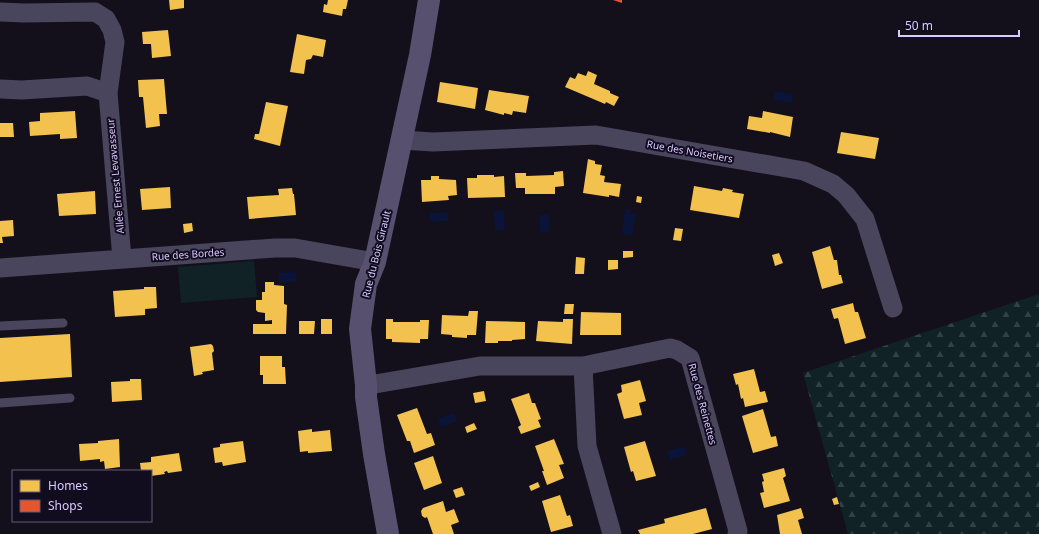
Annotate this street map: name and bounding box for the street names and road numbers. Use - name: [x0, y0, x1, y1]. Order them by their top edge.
- street label: Allée Ernest Levavasseur: [103, 118, 127, 234]
- street label: Rue des Noisetiers: [646, 137, 734, 166]
- street label: Rue du Bois Girault: [358, 208, 394, 299]
- street label: Rue des Bordes: [151, 244, 225, 264]
- street label: Rue des Reinettes: [685, 362, 721, 446]

